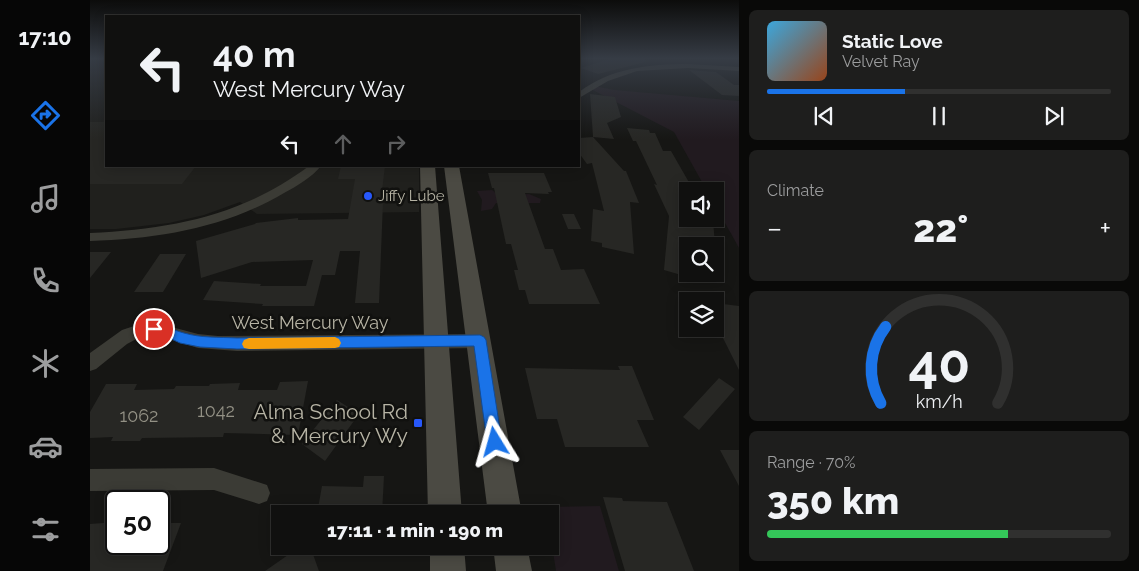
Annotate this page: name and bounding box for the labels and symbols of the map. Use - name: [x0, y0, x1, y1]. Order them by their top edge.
- place label: Jiffy Lube: [378, 187, 445, 205]
- marker: Jiffy Lube: [362, 190, 374, 202]
- pin: [133, 308, 175, 350]
- street label: West Mercury Way: [231, 312, 389, 333]
- place label: Alma School Rd & Mercury Wy: [254, 399, 408, 448]
- house number: 1042: [197, 400, 235, 421]
- house number: 1062: [120, 405, 158, 426]
- position arrow: [468, 415, 520, 467]
- marker: Alma School Rd & Mercury Wy: [412, 417, 424, 429]
- speed limit sign: 50: [105, 490, 170, 555]

